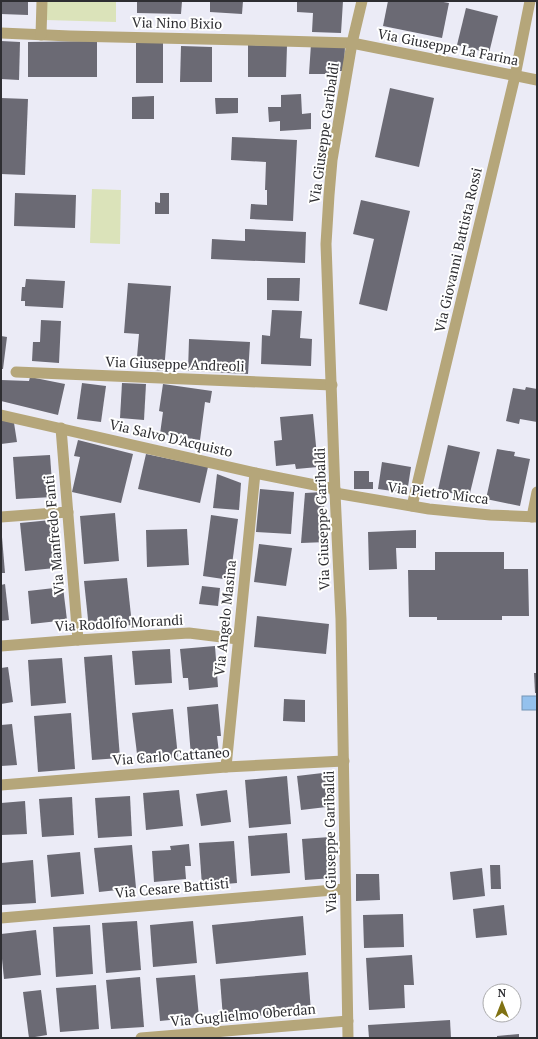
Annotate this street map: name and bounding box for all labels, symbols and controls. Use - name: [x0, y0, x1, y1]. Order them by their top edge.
- street label: Via Nino Bixio: [132, 12, 223, 33]
- street label: Via Giuseppe La Farina: [376, 24, 520, 70]
- street label: Via Giuseppe Garibaldi: [304, 61, 343, 205]
- street label: Via Giovanni Battista Rossi: [429, 166, 486, 334]
- street label: Via Giuseppe Andreoli: [105, 352, 245, 375]
- street label: Via Salvo D'Acquisto: [107, 414, 235, 461]
- street label: Via Giuseppe Garibaldi: [310, 447, 333, 591]
- street label: Via Manfredo Fanti: [39, 474, 68, 596]
- street label: Via Pietro Micca: [386, 477, 490, 508]
- street label: Via Angelo Masina: [209, 559, 240, 677]
- street label: Via Rodolfo Morandi: [54, 610, 184, 635]
- street label: Via Carlo Cattaneo: [112, 742, 231, 769]
- street label: Via Giuseppe Garibaldi: [319, 770, 340, 914]
- street label: Via Cesare Battisti: [114, 873, 230, 902]
- north arrow: [482, 983, 522, 1023]
- text: N: [498, 986, 507, 1000]
- street label: Via Guglielmo Oberdan: [170, 999, 317, 1030]

